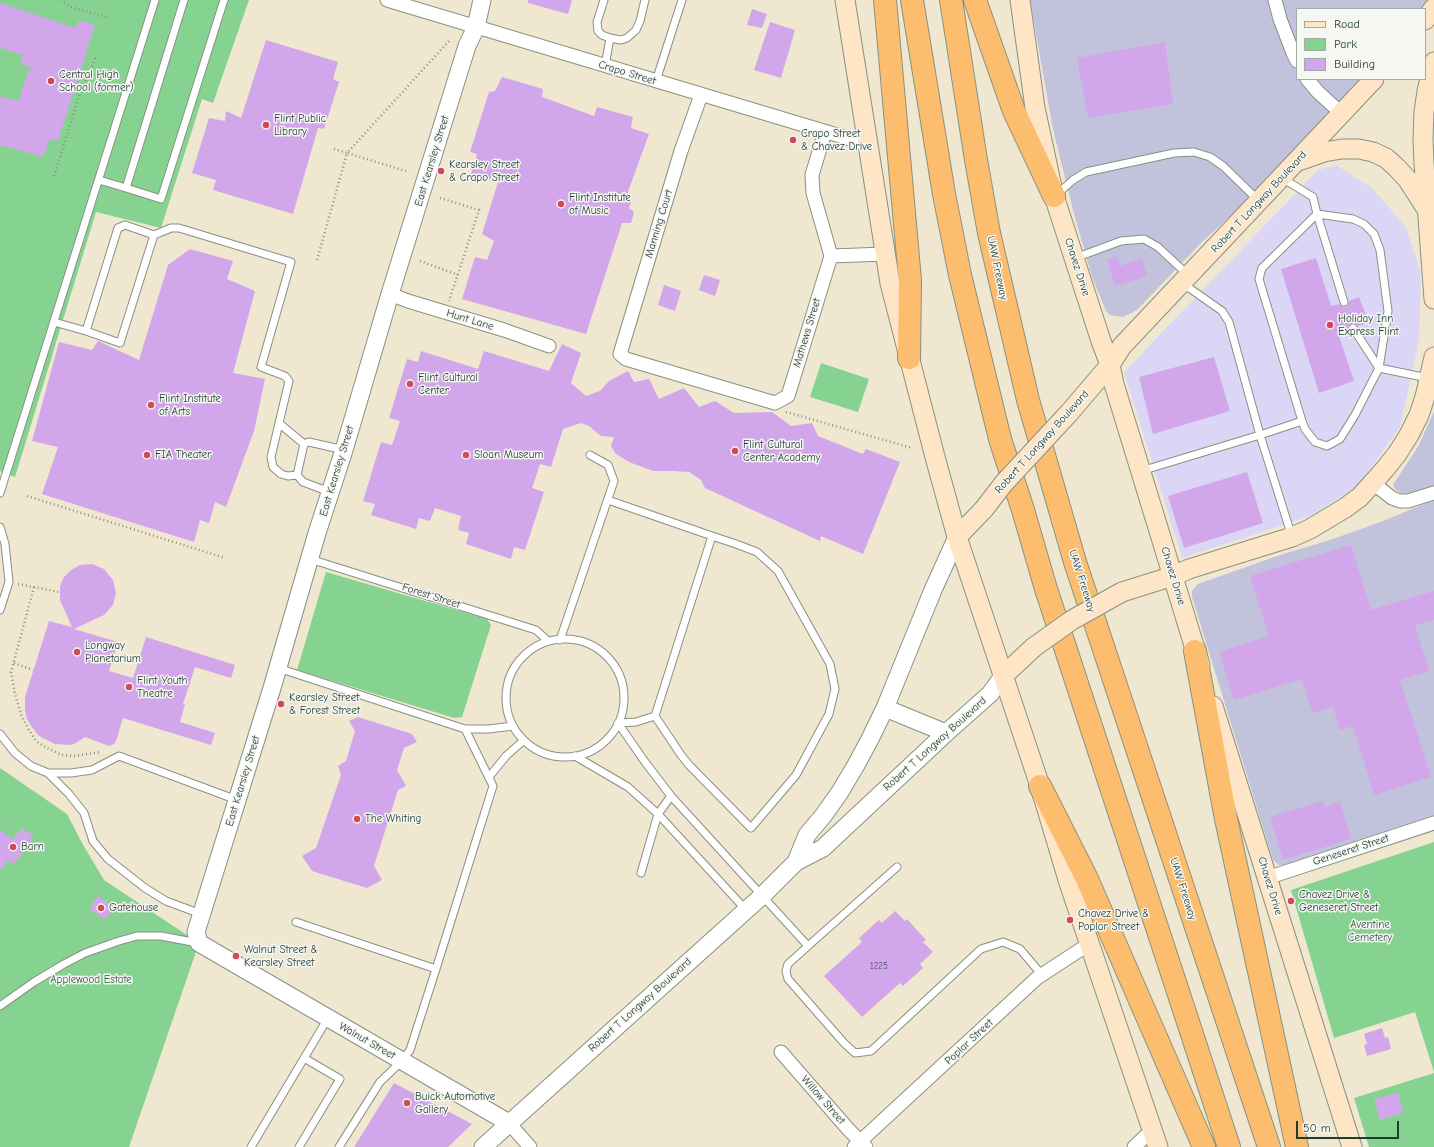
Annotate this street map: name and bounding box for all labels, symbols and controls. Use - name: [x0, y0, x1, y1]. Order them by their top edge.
- legend: [1296, 8, 1426, 80]
- text: Road: [1334, 17, 1360, 31]
- text: Park: [1334, 37, 1357, 51]
- text: Building: [1334, 57, 1375, 71]
- street label: Crapo Street: [597, 58, 657, 88]
- place label: Central High School (former): [59, 68, 134, 94]
- marker: Central High School (former): [46, 76, 56, 86]
- place label: Flint Public Library: [274, 112, 326, 138]
- street label: East Kearsley Street: [412, 114, 452, 208]
- marker: Flint Public Library: [261, 120, 271, 130]
- place label: Crapo Street & Chavez Drive: [801, 127, 872, 153]
- marker: Crapo Street & Chavez Drive: [788, 135, 798, 145]
- street label: Robert T Longway Boulevard: [1208, 148, 1310, 256]
- place label: Kearsley Street & Crapo Street: [449, 158, 519, 184]
- marker: Kearsley Street & Crapo Street: [436, 166, 446, 176]
- street label: Manning Court: [642, 188, 676, 260]
- place label: Flint Institute of Music: [569, 191, 631, 217]
- marker: Flint Institute of Music: [556, 199, 566, 209]
- street label: UAW Freeway: [984, 235, 1010, 301]
- street label: Chavez Drive: [1061, 236, 1093, 298]
- street label: Mathews Street: [790, 297, 824, 369]
- street label: Hunt Lane: [445, 307, 495, 333]
- place label: Holiday Inn Express Flint: [1338, 312, 1399, 338]
- marker: Holiday Inn Express Flint: [1325, 320, 1335, 330]
- place label: Flint Cultural Center: [418, 371, 478, 397]
- marker: Flint Cultural Center: [405, 379, 415, 389]
- street label: Robert T Longway Boulevard: [992, 388, 1092, 496]
- place label: Flint Institute of Arts: [159, 392, 221, 418]
- marker: Flint Institute of Arts: [146, 400, 156, 410]
- street label: East Kearsley Street: [317, 424, 357, 518]
- place label: Flint Cultural Center Academy: [743, 438, 820, 464]
- marker: Flint Cultural Center Academy: [730, 446, 740, 456]
- place label: FIA Theater: [155, 448, 211, 462]
- place label: Sloan Museum: [474, 448, 543, 462]
- marker: FIA Theater: [142, 450, 152, 460]
- marker: Sloan Museum: [461, 450, 471, 460]
- street label: Chavez Drive: [1158, 545, 1188, 607]
- street label: UAW Freeway: [1066, 548, 1098, 614]
- street label: Forest Street: [400, 580, 462, 612]
- place label: Longway Planetarium: [85, 639, 141, 665]
- marker: Longway Planetarium: [72, 647, 82, 657]
- place label: Flint Youth Theatre: [137, 674, 188, 700]
- marker: Flint Youth Theatre: [124, 682, 134, 692]
- place label: Kearsley Street & Forest Street: [289, 691, 360, 717]
- street label: Robert T Longway Boulevard: [881, 694, 989, 794]
- marker: Kearsley Street & Forest Street: [276, 699, 286, 709]
- street label: East Kearsley Street: [223, 734, 263, 828]
- place label: The Whiting: [365, 812, 421, 826]
- marker: The Whiting: [352, 814, 362, 824]
- street label: Geneseret Street: [1311, 832, 1391, 868]
- place label: Barn: [21, 840, 44, 854]
- marker: Barn: [8, 842, 18, 852]
- street label: Chavez Drive: [1255, 855, 1285, 917]
- street label: UAW Freeway: [1167, 856, 1199, 922]
- place label: Chavez Drive & Geneseret Street: [1299, 888, 1378, 914]
- marker: Chavez Drive & Geneseret Street: [1286, 896, 1296, 906]
- place label: Gatehouse: [109, 901, 158, 915]
- marker: Gatehouse: [96, 903, 106, 913]
- place label: Chavez Drive & Poplar Street: [1078, 907, 1149, 933]
- marker: Chavez Drive & Poplar Street: [1065, 915, 1075, 925]
- park label: Aventine Cemetery: [1348, 918, 1392, 944]
- place label: Walnut Street & Kearsley Street: [244, 943, 318, 969]
- marker: Walnut Street & Kearsley Street: [231, 951, 241, 961]
- street label: Robert T Longway Boulevard: [586, 955, 694, 1055]
- house number: 1225: [870, 961, 888, 971]
- park label: Applewood Estate: [50, 973, 132, 987]
- street label: Poplar Street: [942, 1016, 996, 1068]
- street label: Walnut Street: [336, 1020, 398, 1062]
- street label: Willow Street: [798, 1073, 848, 1127]
- place label: Buick Automotive Gallery: [415, 1090, 495, 1116]
- marker: Buick Automotive Gallery: [402, 1098, 412, 1108]
- scale bar: [1298, 1113, 1401, 1139]
- text: 50 m: [1303, 1121, 1331, 1135]

